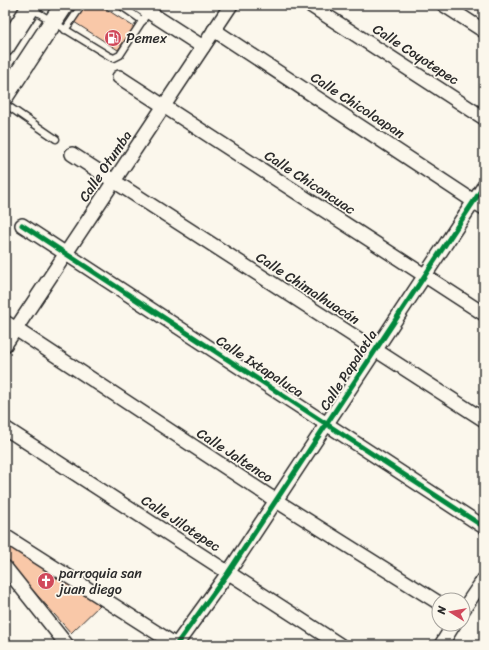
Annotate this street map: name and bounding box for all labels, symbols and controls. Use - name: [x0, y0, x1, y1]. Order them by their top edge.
- street label: Calle Coyotepec: [367, 17, 464, 92]
- place label: Pemex: [126, 26, 168, 51]
- fuel station icon: Pemex: [103, 28, 123, 48]
- street label: Calle Chicoloapan: [305, 65, 410, 146]
- street label: Calle Otumba: [72, 125, 139, 207]
- street label: Calle Chiconcuac: [259, 143, 360, 221]
- street label: Calle Chimalhuacán: [251, 245, 365, 332]
- street label: Calle Papalotla: [313, 325, 384, 416]
- street label: Calle Ixtapaluca: [211, 329, 309, 404]
- street label: Calle Jaltenco: [191, 421, 278, 490]
- street label: Calle Jilotepec: [136, 488, 226, 559]
- place label: parroquia san juan diego: [56, 561, 142, 602]
- church icon: parroquia san juan diego: [36, 571, 56, 591]
- north arrow: [431, 592, 471, 632]
- text: N: [431, 604, 452, 617]

